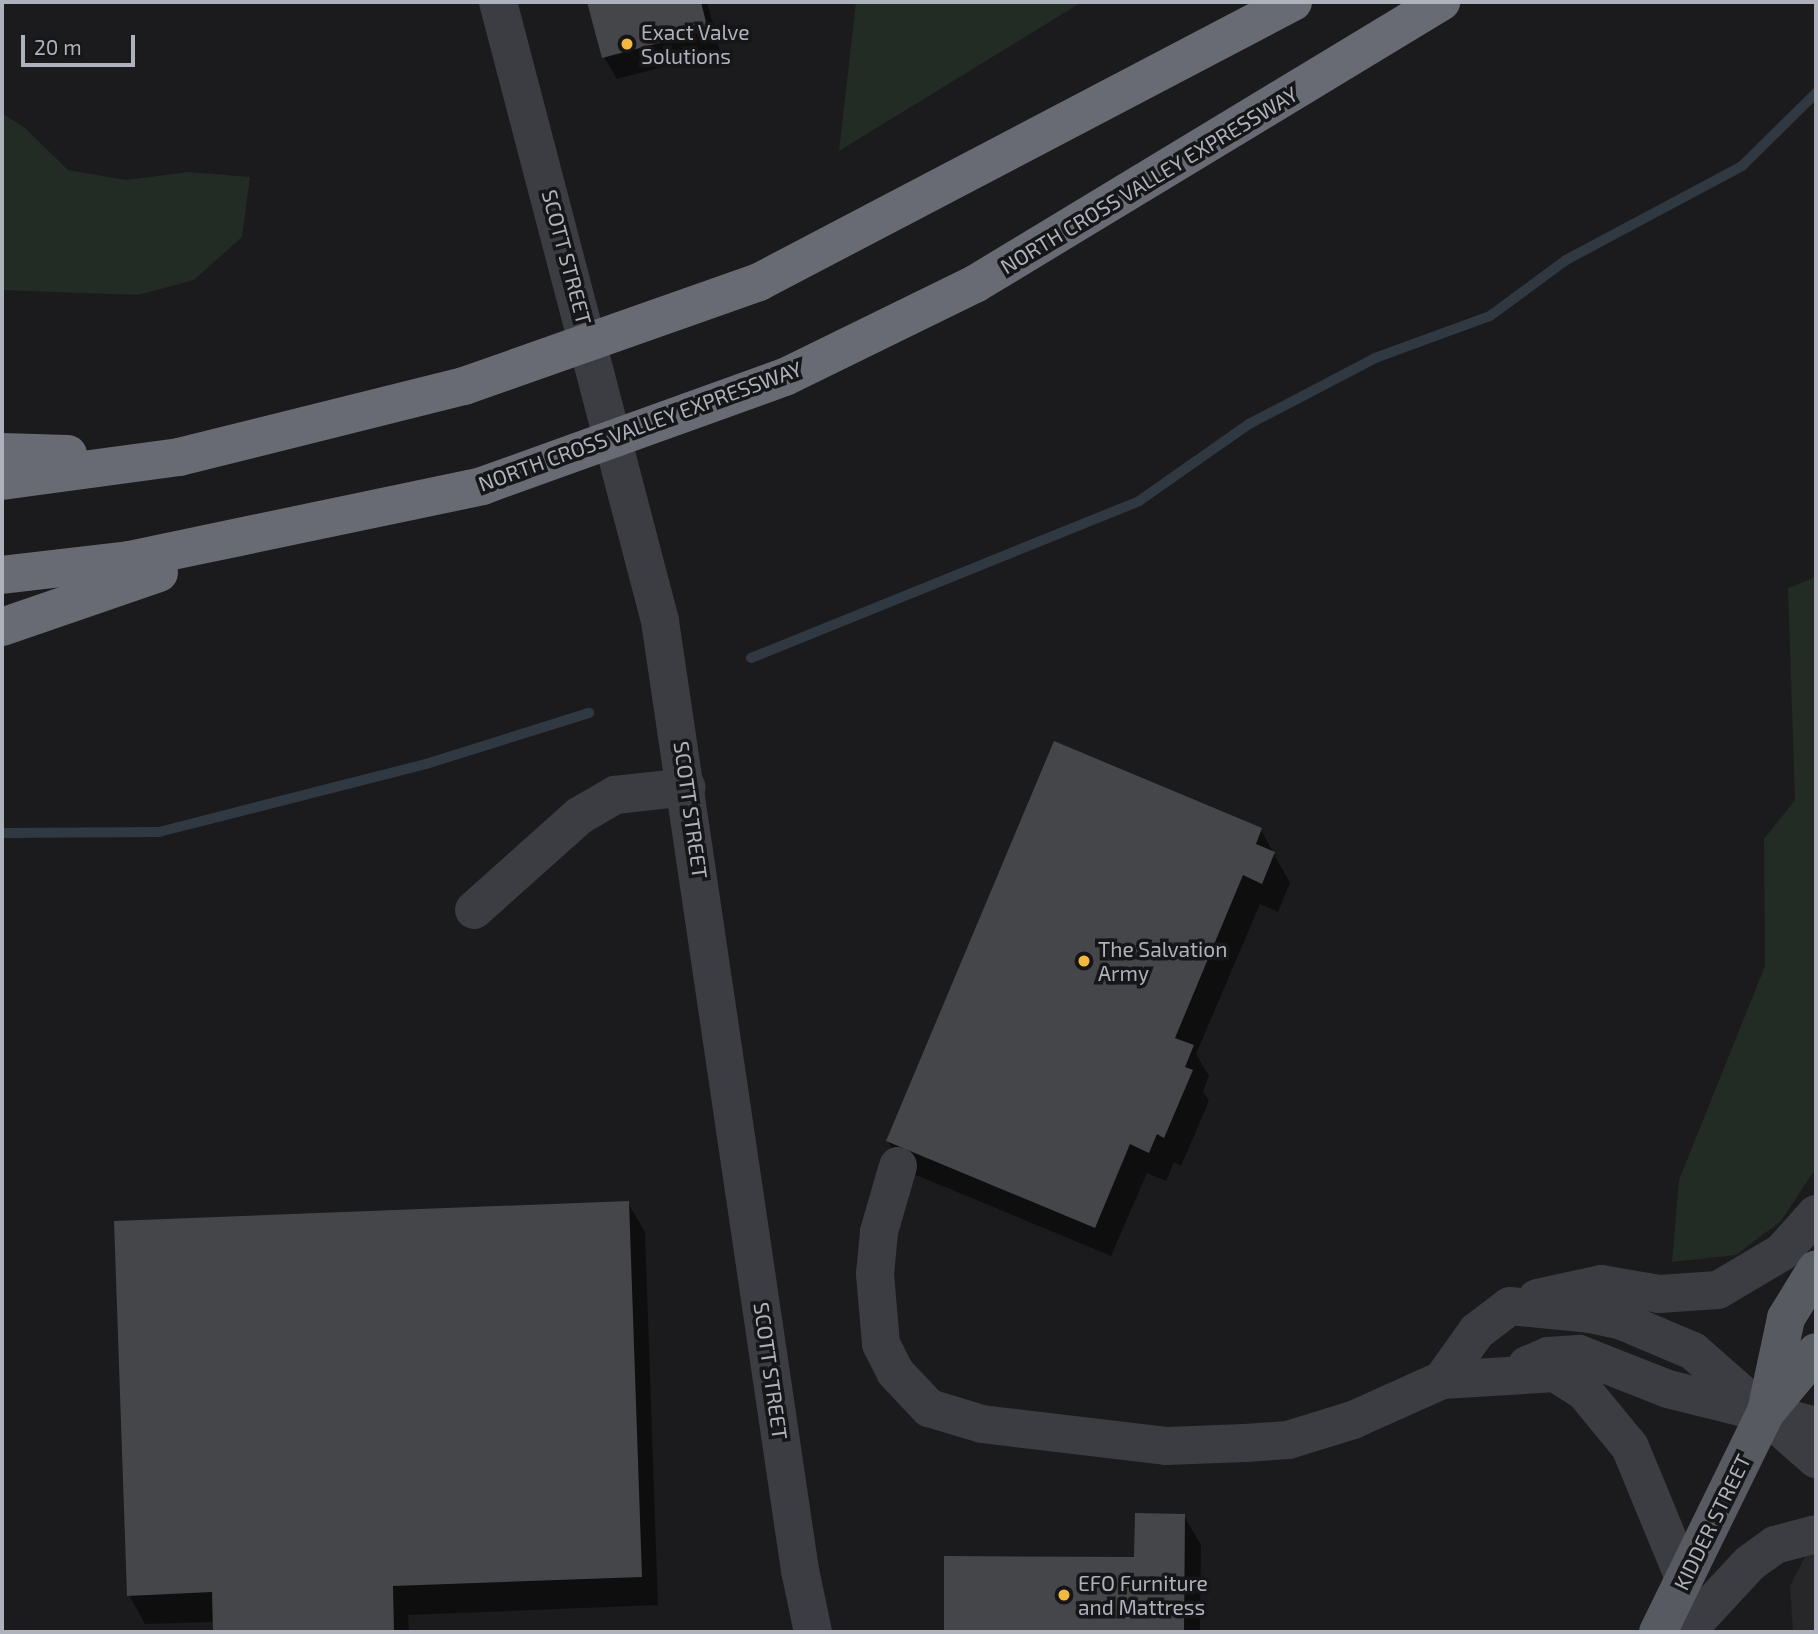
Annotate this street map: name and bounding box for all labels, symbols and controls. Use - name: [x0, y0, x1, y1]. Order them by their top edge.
- place label: Exact Valve Solutions: [641, 19, 750, 69]
- scale bar: [24, 21, 138, 65]
- text: 20 m: [34, 34, 82, 59]
- marker: Exact Valve Solutions: [619, 36, 635, 52]
- street label: NORTH CROSS VALLEY EXPRESSWAY: [995, 81, 1303, 279]
- street label: SCOTT STREET: [537, 187, 597, 327]
- street label: NORTH CROSS VALLEY EXPRESSWAY: [474, 355, 806, 497]
- street label: SCOTT STREET: [669, 739, 713, 881]
- place label: The Salvation Army: [1098, 936, 1227, 986]
- marker: The Salvation Army: [1076, 953, 1092, 969]
- street label: SCOTT STREET: [749, 1300, 793, 1442]
- street label: KIDDER STREET: [1668, 1450, 1756, 1594]
- place label: EFO Furniture and Mattress: [1078, 1570, 1208, 1620]
- marker: EFO Furniture and Mattress: [1056, 1587, 1072, 1603]

